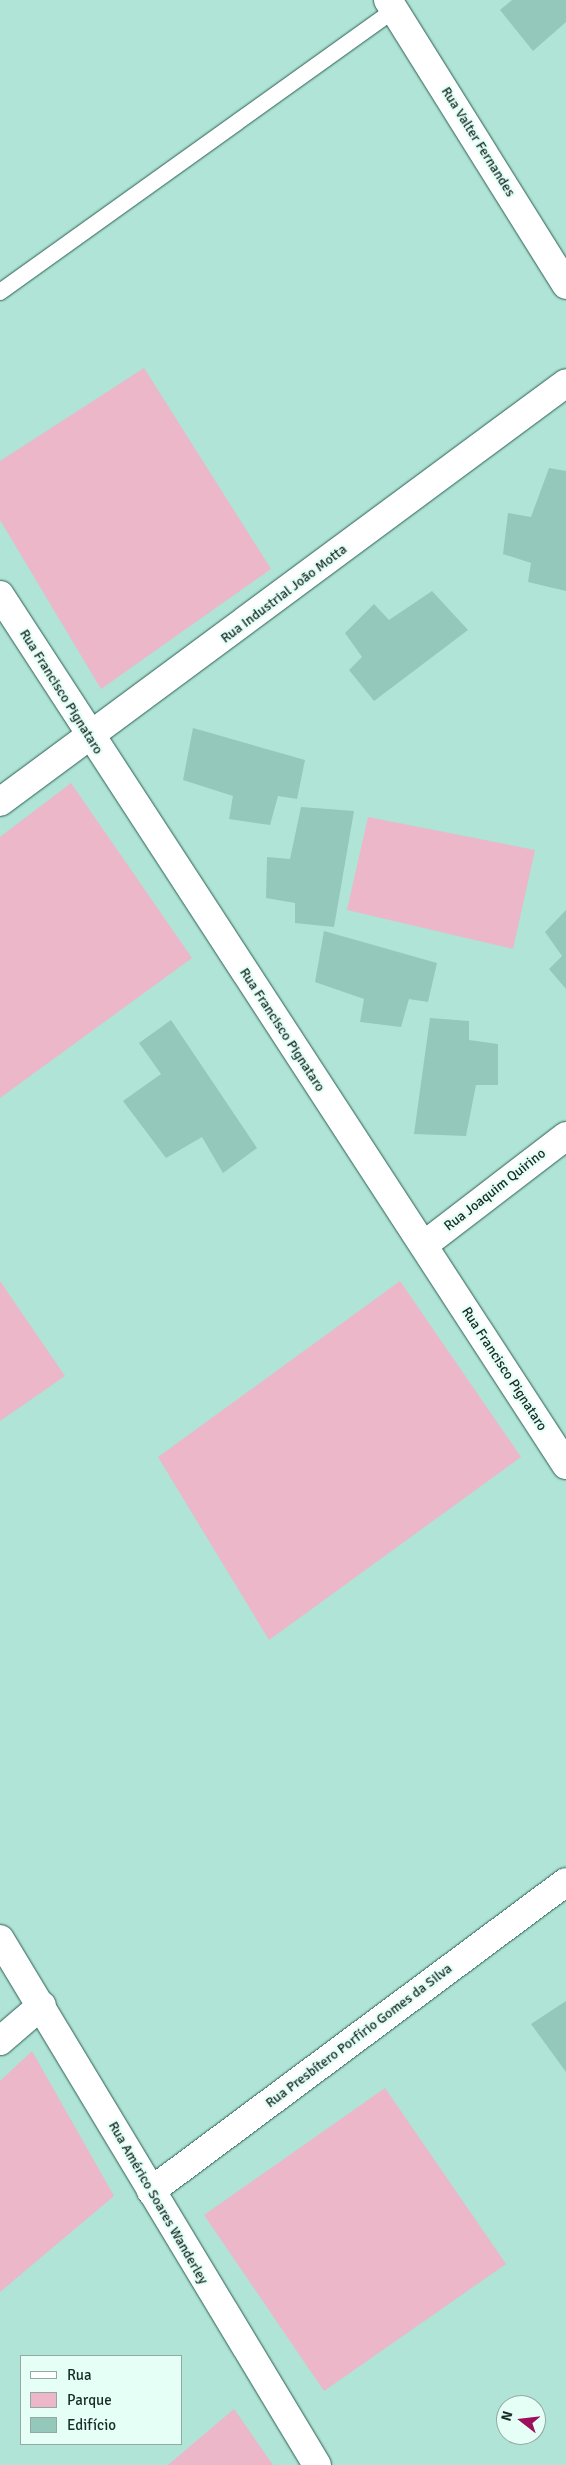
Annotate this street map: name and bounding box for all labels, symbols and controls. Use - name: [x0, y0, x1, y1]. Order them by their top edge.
- street label: Rua Valter Fernandes: [437, 84, 519, 200]
- street label: Rua Industrial João Motta: [218, 541, 350, 647]
- street label: Rua Francisco Pignataro: [16, 626, 106, 758]
- street label: Rua Francisco Pignataro: [236, 965, 328, 1095]
- street label: Rua Joaquim Quirino: [441, 1145, 549, 1235]
- street label: Rua Francisco Pignataro: [458, 1304, 550, 1434]
- street label: Rua Presbítero Porfírio Gomes da Silva: [262, 1960, 456, 2112]
- street label: Rua Américo Soares Wanderley: [104, 2119, 212, 2287]
- legend: [20, 2355, 182, 2445]
- text: Rua: [67, 2366, 92, 2384]
- text: Parque: [67, 2391, 112, 2409]
- north arrow: [496, 2395, 546, 2445]
- text: N: [498, 2409, 517, 2423]
- text: Edifício: [67, 2416, 116, 2434]

